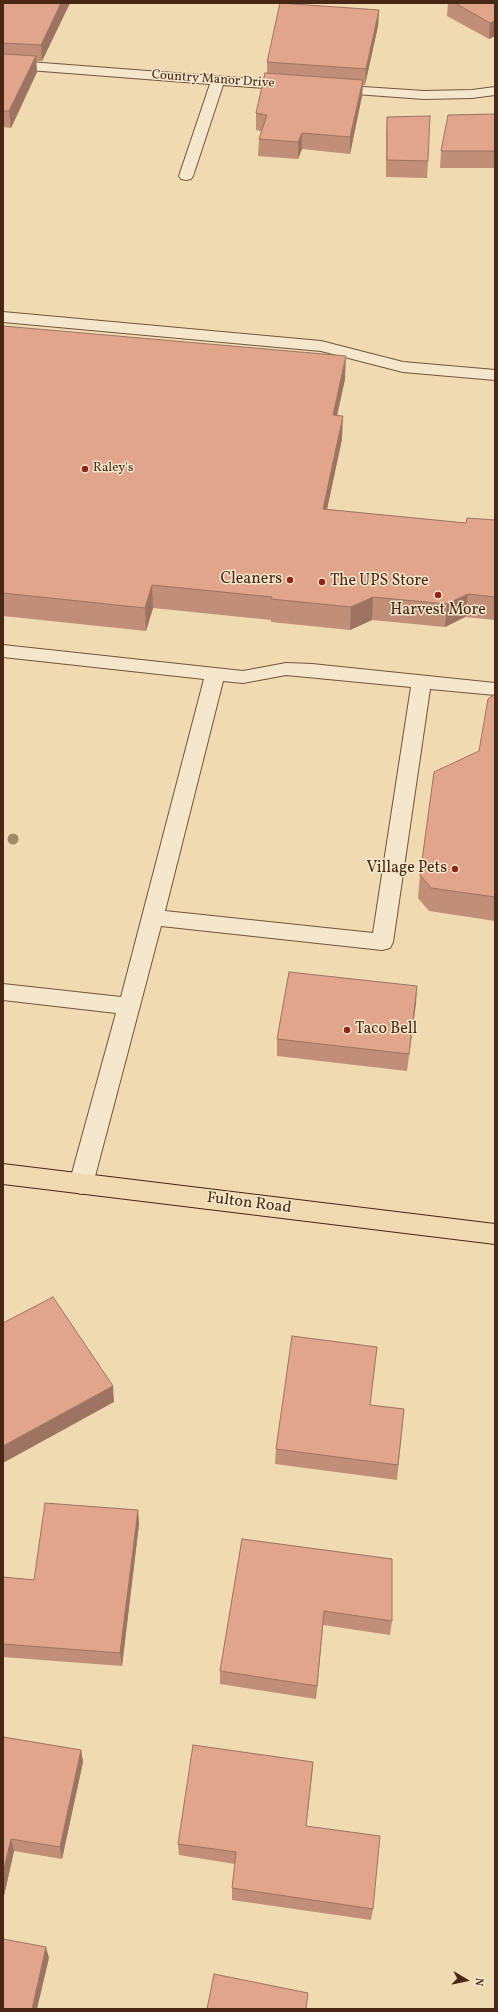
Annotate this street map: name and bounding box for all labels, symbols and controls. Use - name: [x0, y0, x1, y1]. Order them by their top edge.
- street label: Country Manor Drive: [151, 68, 275, 92]
- place label: Raley's: [93, 461, 133, 477]
- marker: Raley's: [80, 464, 90, 474]
- place label: Cleaners: [221, 570, 282, 590]
- place label: The UPS Store: [330, 572, 429, 592]
- marker: Cleaners: [285, 575, 295, 585]
- marker: The UPS Store: [317, 577, 327, 587]
- marker: Harvest More: [433, 590, 443, 600]
- place label: Harvest More: [390, 601, 486, 621]
- place label: Village Pets: [366, 859, 447, 879]
- marker: Village Pets: [450, 864, 460, 874]
- place label: Taco Bell: [355, 1020, 417, 1040]
- marker: Taco Bell: [342, 1025, 352, 1035]
- street label: Fulton Road: [206, 1189, 292, 1219]
- north arrow: [446, 1960, 486, 2000]
- text: N: [470, 1977, 486, 1987]

